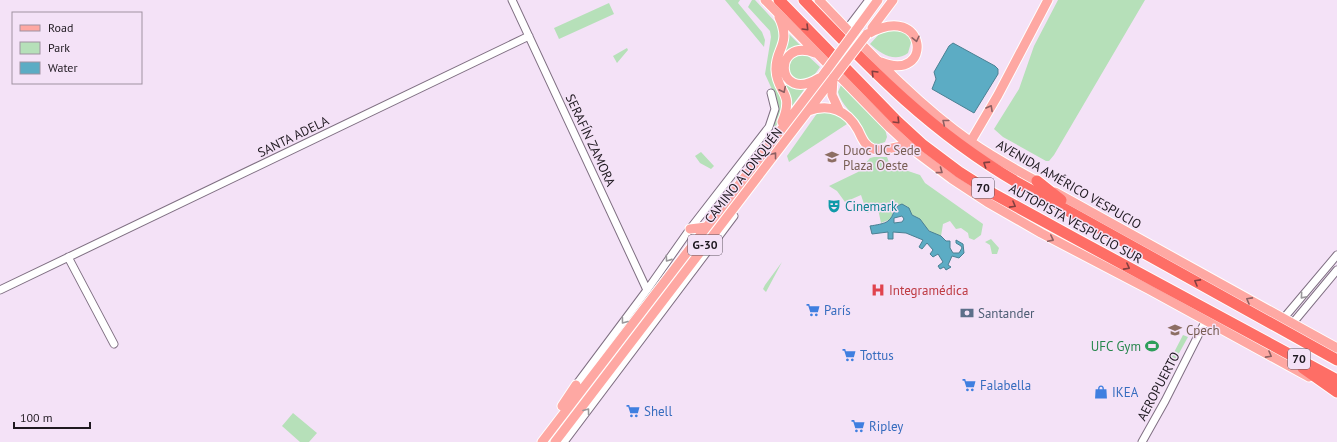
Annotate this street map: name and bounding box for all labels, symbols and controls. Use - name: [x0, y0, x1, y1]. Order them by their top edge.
- legend: [12, 12, 142, 84]
- text: Road: [48, 20, 73, 35]
- one-way arrow: [801, 23, 809, 31]
- one-way arrow: [912, 36, 920, 42]
- text: Park: [48, 40, 70, 55]
- text: Water: [48, 60, 78, 75]
- one-way arrow: [872, 70, 879, 78]
- one-way arrow: [779, 86, 786, 94]
- street label: SERAFÍN ZAMORA: [562, 91, 620, 189]
- one-way arrow: [986, 105, 993, 112]
- street label: SANTA ADELA: [255, 112, 332, 161]
- one-way arrow: [892, 116, 900, 124]
- one-way arrow: [943, 120, 950, 127]
- street label: CAMINO A LONQUÉN: [701, 124, 786, 226]
- street label: AVENIDA AMÉRICO VESPUCIO: [993, 136, 1144, 233]
- place label: Duoc UC Sede Plaza Oeste: [843, 142, 920, 174]
- school or university icon: Duoc UC Sede Plaza Oeste: [824, 149, 840, 165]
- one-way arrow: [769, 153, 776, 160]
- one-way arrow: [983, 161, 990, 168]
- one-way arrow: [936, 166, 943, 173]
- road number: 70: [972, 178, 994, 198]
- street label: AUTOPISTA VESPUCIO SUR: [1006, 180, 1146, 267]
- theatre icon: Cinemark: [826, 198, 842, 214]
- place label: Cinemark: [845, 198, 898, 215]
- one-way arrow: [1009, 200, 1016, 207]
- one-way arrow: [1047, 234, 1054, 241]
- road number: G-30: [688, 235, 722, 255]
- one-way arrow: [665, 255, 673, 262]
- one-way arrow: [1123, 263, 1130, 270]
- one-way arrow: [1194, 280, 1201, 287]
- hospital icon: Integramédica: [870, 282, 886, 298]
- place label: Integramédica: [889, 282, 968, 299]
- one-way arrow: [1300, 291, 1307, 298]
- one-way arrow: [1246, 297, 1253, 305]
- supermarket icon: París: [805, 302, 821, 318]
- place label: París: [824, 302, 851, 319]
- bank icon: Santander: [959, 305, 975, 321]
- place label: Santander: [978, 305, 1035, 322]
- one-way arrow: [622, 317, 629, 324]
- school or university icon: Cpech: [1167, 322, 1183, 338]
- place label: Cpech: [1186, 322, 1220, 339]
- place label: UFC Gym: [1091, 338, 1141, 355]
- sports icon: UFC Gym: [1144, 338, 1160, 354]
- supermarket icon: Tottus: [841, 347, 857, 363]
- place label: Tottus: [860, 347, 894, 364]
- street label: AEROPUERTO: [1133, 349, 1184, 424]
- road number: 70: [1288, 349, 1310, 369]
- one-way arrow: [1265, 350, 1273, 358]
- supermarket icon: Falabella: [961, 377, 977, 393]
- place label: Falabella: [980, 377, 1031, 394]
- shop icon: IKEA: [1093, 384, 1109, 400]
- place label: IKEA: [1112, 384, 1139, 401]
- supermarket icon: Shell: [625, 403, 641, 419]
- place label: Shell: [644, 403, 672, 420]
- scale bar: [14, 404, 90, 430]
- one-way arrow: [582, 408, 589, 415]
- text: 100 m: [20, 410, 53, 425]
- supermarket icon: Ripley: [850, 418, 866, 434]
- place label: Ripley: [869, 418, 903, 435]

